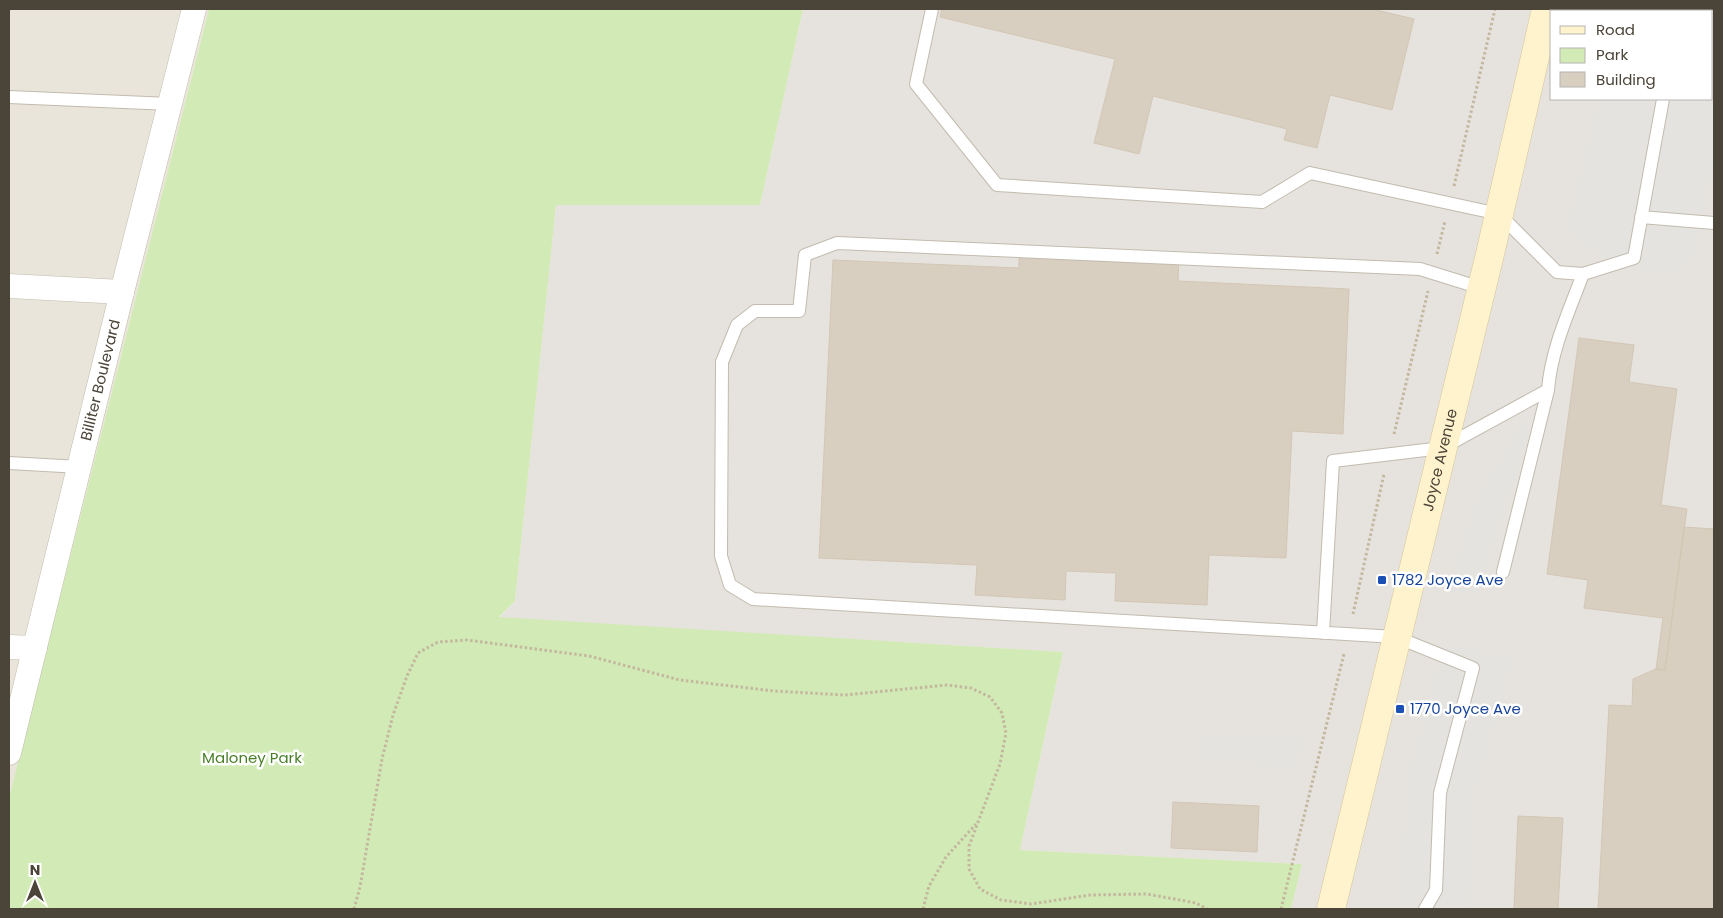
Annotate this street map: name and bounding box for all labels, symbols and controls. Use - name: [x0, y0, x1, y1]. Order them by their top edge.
- legend: [1550, 10, 1713, 100]
- text: Road: [1596, 19, 1635, 40]
- text: Park: [1596, 44, 1628, 65]
- text: Building: [1596, 69, 1656, 90]
- street label: Billiter Boulevard: [75, 317, 125, 443]
- street label: Joyce Avenue: [1417, 407, 1462, 513]
- place label: 1782 Joyce Ave: [1392, 569, 1503, 590]
- marker: 1782 Joyce Ave: [1376, 574, 1388, 586]
- place label: 1770 Joyce Ave: [1410, 698, 1521, 719]
- marker: 1770 Joyce Ave: [1394, 703, 1406, 715]
- park label: Maloney Park: [202, 747, 302, 768]
- north arrow: [10, 858, 60, 908]
- text: N: [30, 860, 40, 880]

